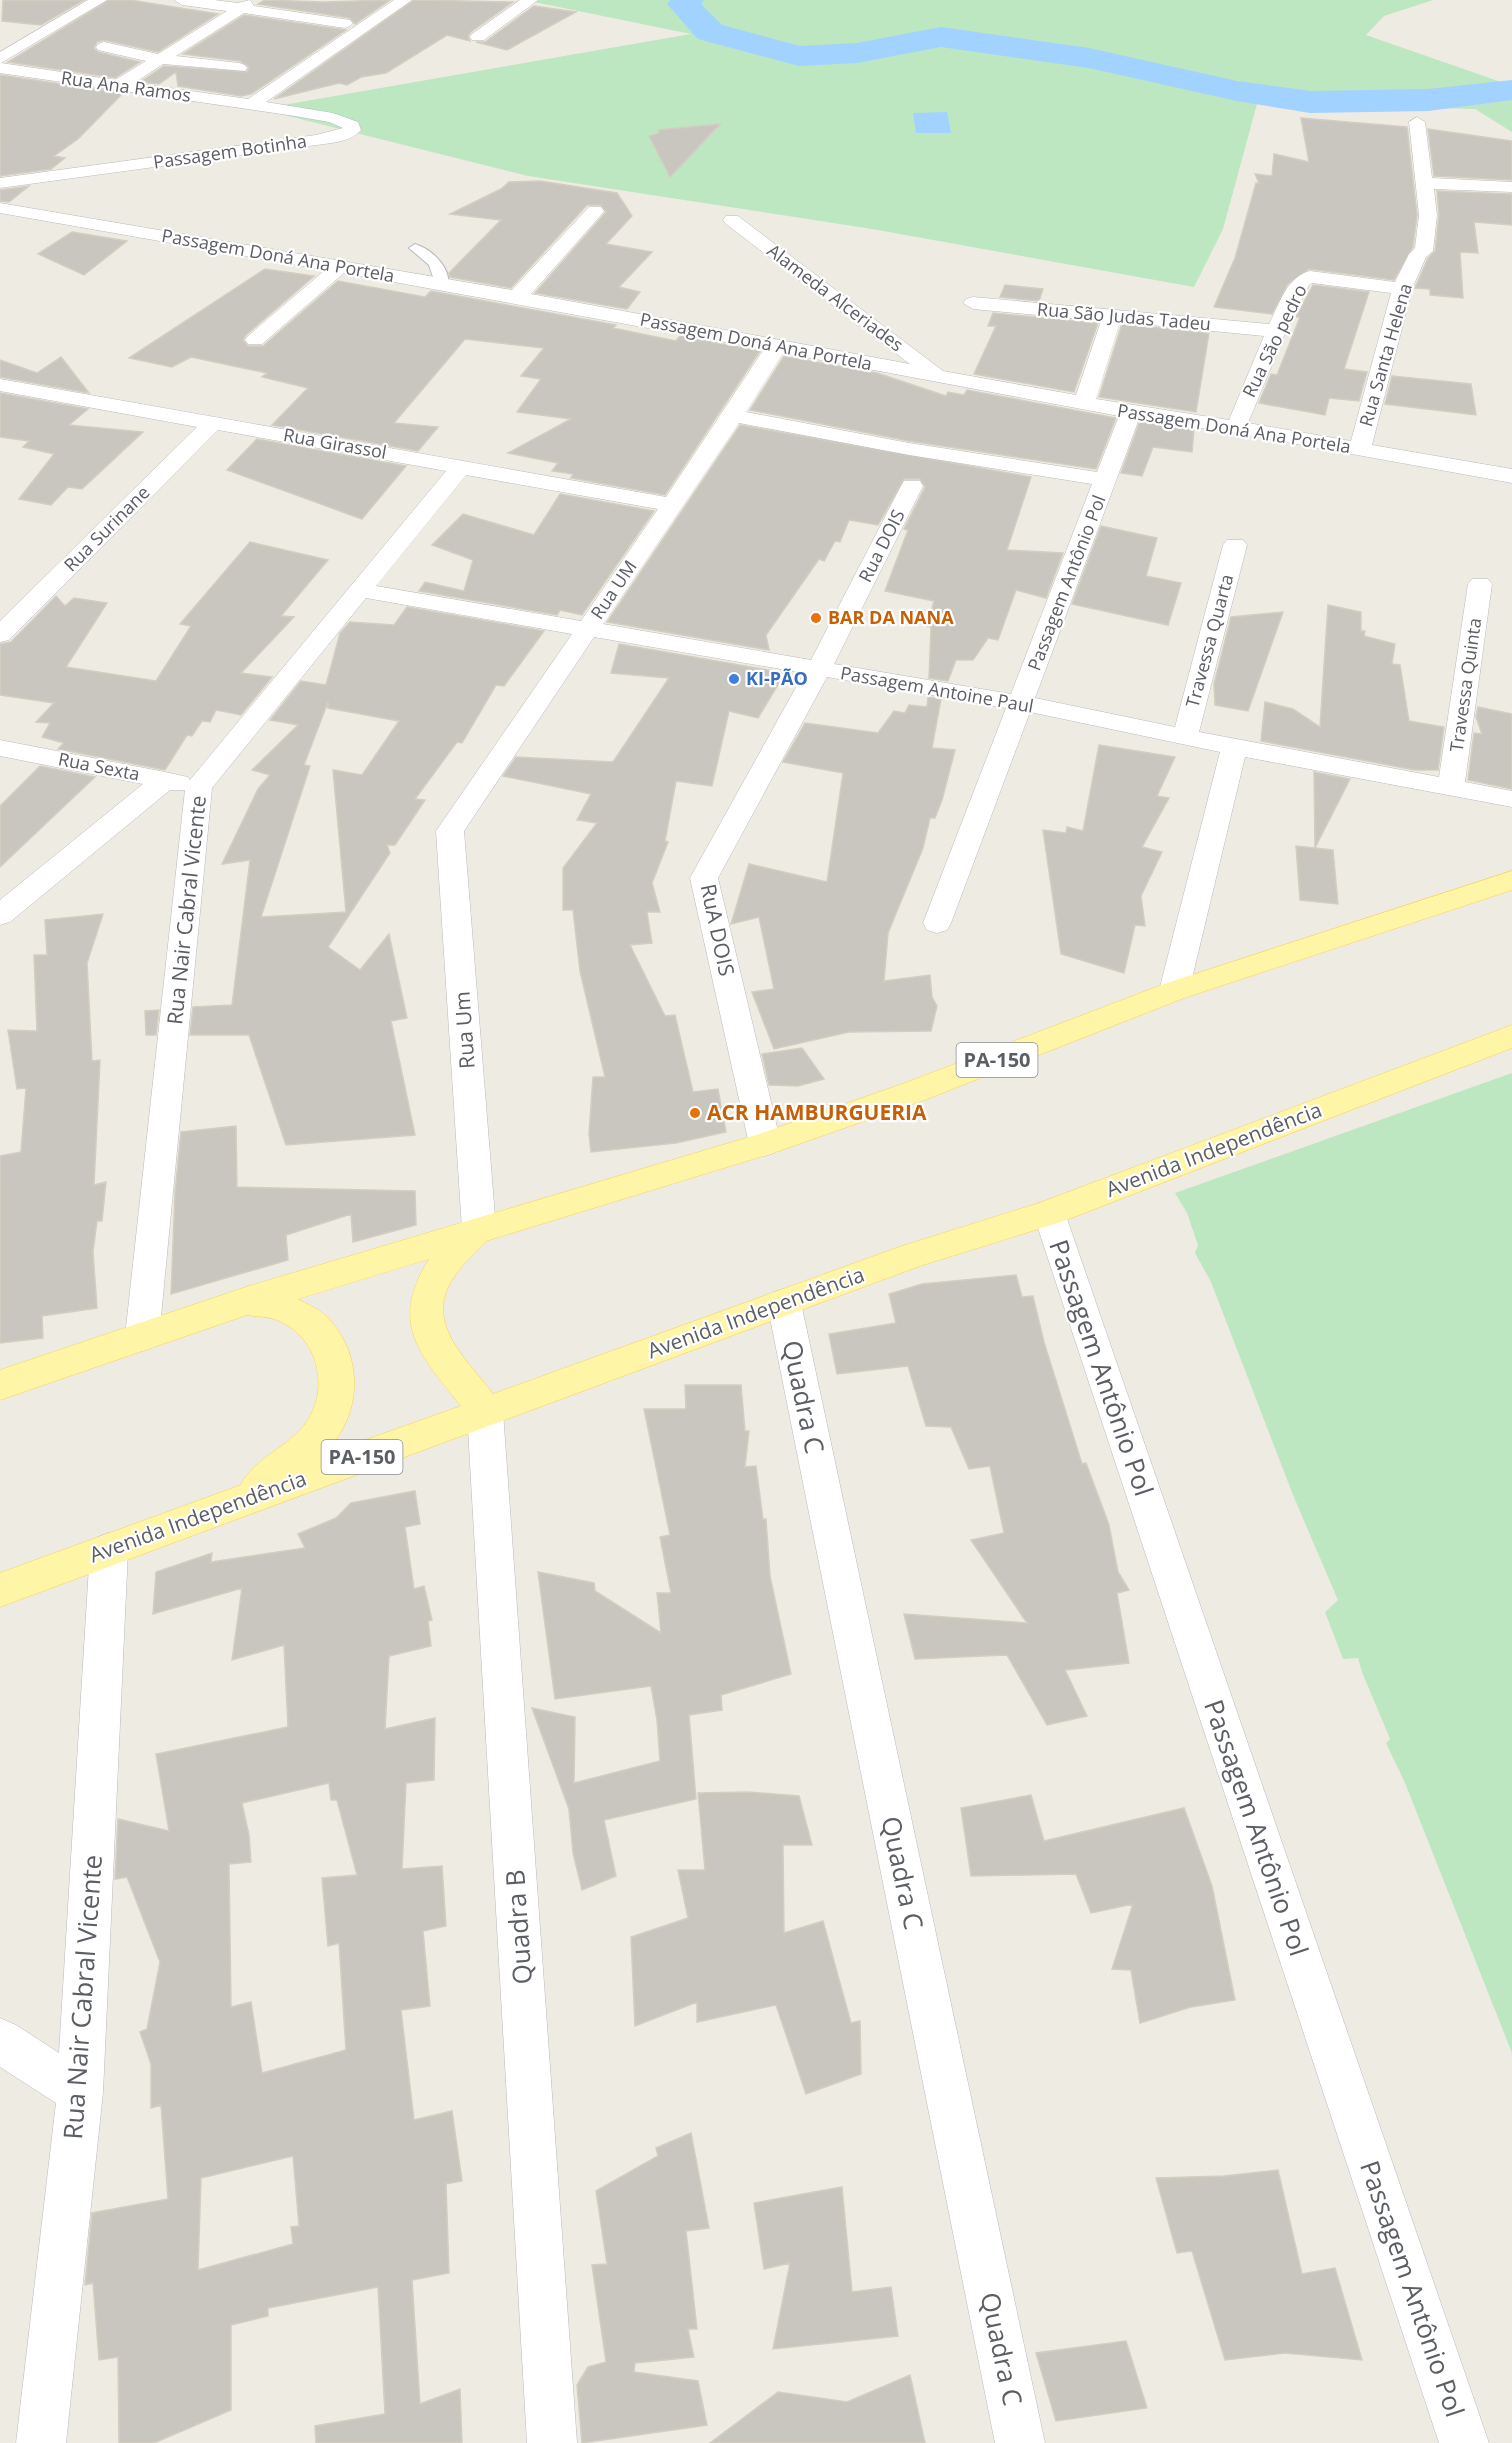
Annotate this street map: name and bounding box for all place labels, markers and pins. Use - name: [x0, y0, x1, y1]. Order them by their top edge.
- place label: BAR DA NANA: [828, 605, 954, 629]
- marker: BAR DA NANA: [809, 611, 823, 625]
- place label: KI-PÃO: [746, 666, 808, 690]
- marker: KI-PÃO: [727, 672, 741, 686]
- place label: ACR HAMBURGUERIA: [707, 1098, 927, 1126]
- marker: ACR HAMBURGUERIA: [688, 1106, 702, 1120]

